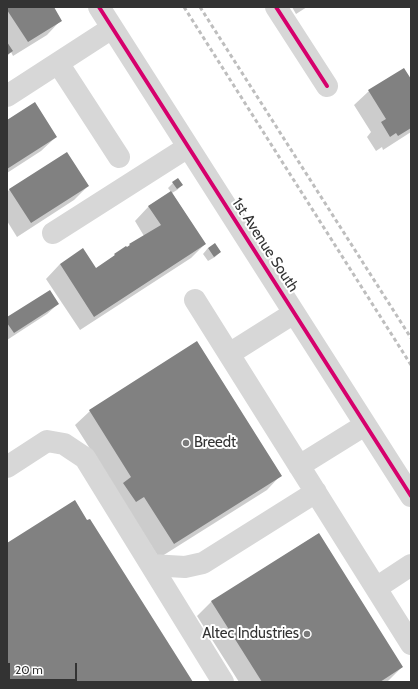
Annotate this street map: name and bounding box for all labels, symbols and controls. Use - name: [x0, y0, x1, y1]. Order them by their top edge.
- street label: 1st Avenue South: [228, 195, 302, 295]
- place label: Breedt: [194, 434, 236, 452]
- marker: Breedt: [181, 438, 191, 448]
- place label: Altec Industries: [202, 625, 299, 643]
- marker: Altec Industries: [302, 629, 312, 639]
- scale bar: [10, 655, 79, 681]
- text: 20 m: [15, 662, 43, 677]

